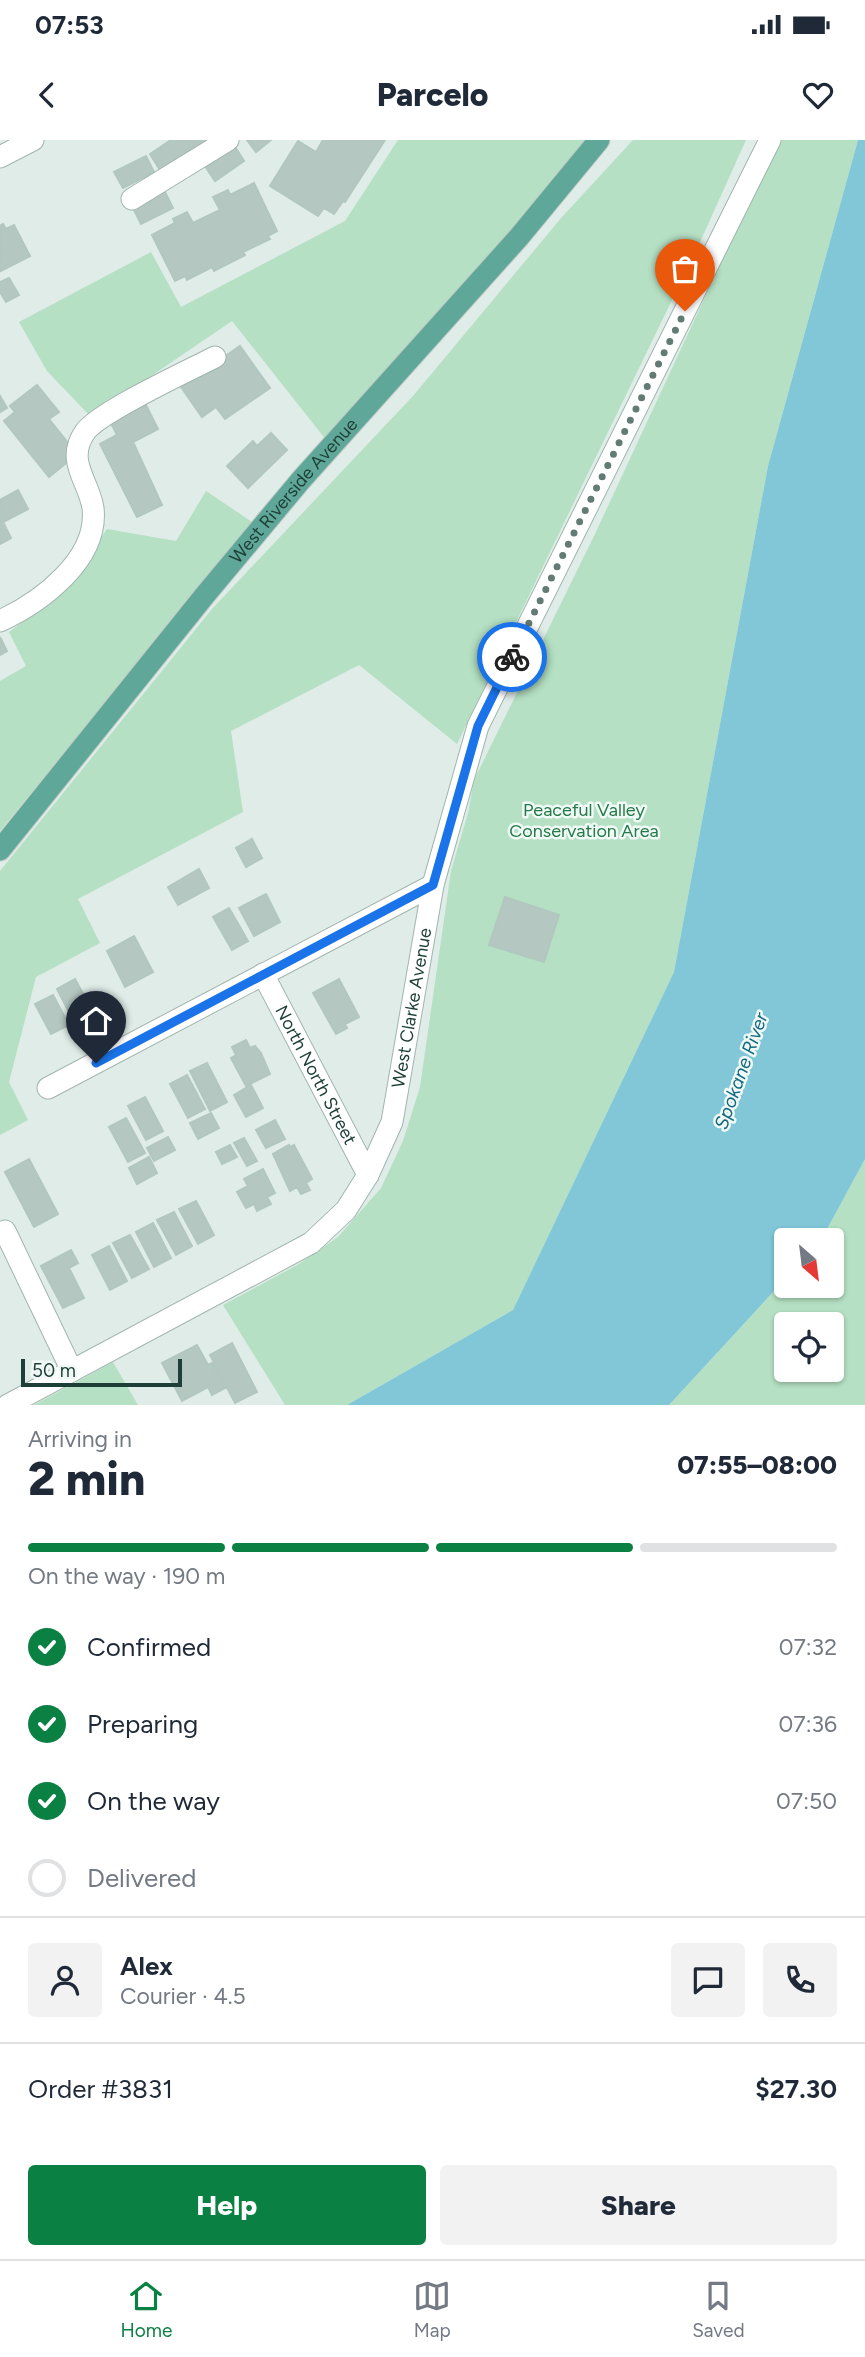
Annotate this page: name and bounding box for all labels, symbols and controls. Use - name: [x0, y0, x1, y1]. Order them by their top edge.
- text: 07:53: [35, 9, 104, 41]
- icon: back: [28, 76, 66, 114]
- text: Parcelo: [377, 76, 488, 114]
- icon: heart: [799, 76, 837, 114]
- pin: [655, 239, 715, 311]
- icon: bag: [666, 250, 704, 288]
- street label: West Riverside Avenue: [225, 413, 362, 568]
- courier: [477, 622, 547, 692]
- icon: bike: [493, 638, 531, 676]
- park label: Peaceful Valley Conservation Area: [509, 799, 659, 842]
- street label: West Clarke Avenue: [387, 926, 436, 1090]
- pin: [66, 991, 126, 1063]
- icon: home: [77, 1002, 115, 1040]
- street label: North North Street: [270, 1002, 361, 1149]
- water label: Spokane River: [709, 1009, 773, 1133]
- north arrow: [774, 1228, 844, 1298]
- map controls: [774, 1228, 844, 1382]
- button: locate: [774, 1312, 844, 1382]
- scale bar: [21, 1356, 182, 1388]
- text: 50 m: [32, 1359, 76, 1382]
- text: Arriving in: [28, 1425, 132, 1453]
- text: 07:55–08:00: [677, 1449, 837, 1481]
- text: 2 min: [28, 1451, 145, 1507]
- text: On the way · 190 m: [28, 1562, 225, 1590]
- icon: check: [28, 1628, 66, 1666]
- text: Confirmed: [87, 1631, 211, 1663]
- text: 07:32: [779, 1633, 837, 1661]
- icon: check: [28, 1705, 66, 1743]
- text: Preparing: [87, 1708, 198, 1740]
- text: 07:36: [779, 1710, 837, 1738]
- icon: check: [28, 1782, 66, 1820]
- text: On the way: [87, 1785, 220, 1817]
- text: 07:50: [776, 1787, 837, 1815]
- text: Delivered: [87, 1862, 196, 1894]
- button: person: [28, 1943, 102, 2017]
- button: chat: [671, 1943, 745, 2017]
- button: phone: [763, 1943, 837, 2017]
- text: Alex: [120, 1950, 173, 1982]
- text: Courier · 4.5: [120, 1982, 246, 2010]
- text: Order #3831: [28, 2073, 173, 2105]
- text: $27.30: [755, 2073, 837, 2105]
- button: Help: [28, 2165, 426, 2245]
- button: Share: [440, 2165, 837, 2245]
- tab: Home: [120, 2277, 172, 2342]
- tab: Map: [413, 2277, 451, 2342]
- tab: Saved: [692, 2277, 745, 2342]

